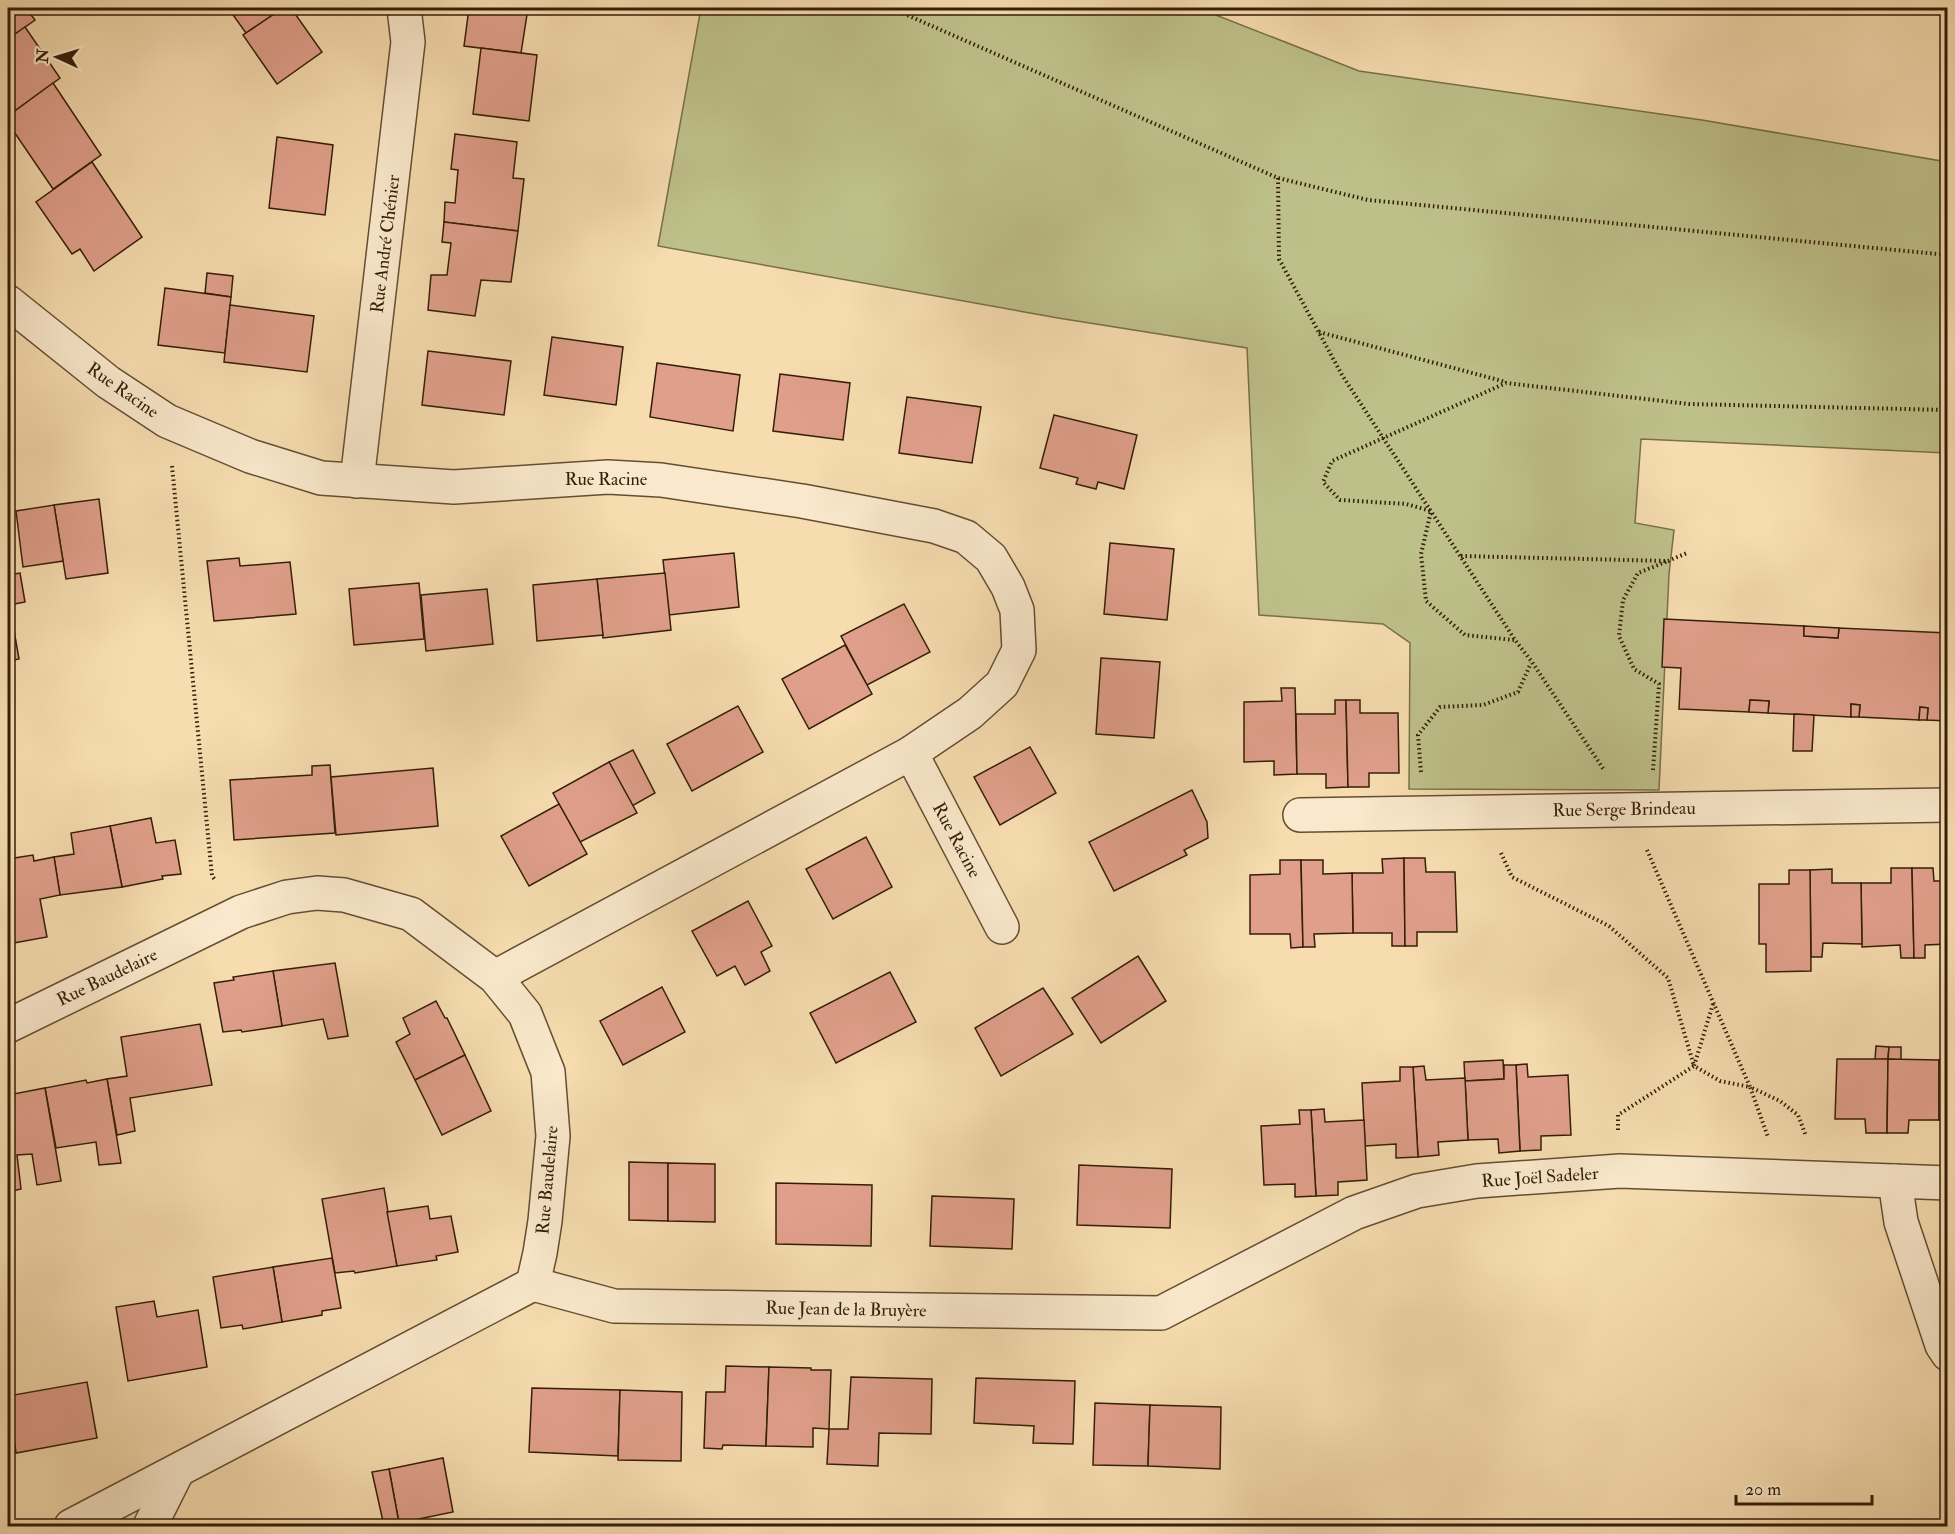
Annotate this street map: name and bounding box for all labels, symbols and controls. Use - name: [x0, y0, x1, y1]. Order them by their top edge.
- north arrow: [27, 27, 87, 87]
- text: N: [32, 48, 54, 65]
- street label: Rue André Chénier: [366, 173, 405, 315]
- street label: Rue Racine: [82, 357, 163, 424]
- street label: Rue Racine: [565, 468, 648, 491]
- street label: Rue Serge Brindeau: [1552, 797, 1696, 822]
- street label: Rue Racine: [927, 798, 986, 882]
- street label: Rue Baudelaire: [53, 943, 162, 1012]
- street label: Rue Baudelaire: [531, 1124, 564, 1235]
- street label: Rue Joël Sadeler: [1481, 1162, 1600, 1193]
- street label: Rue Jean de la Bruyère: [765, 1297, 927, 1322]
- scale bar: [1736, 1468, 1872, 1506]
- text: 20 m: [1745, 1478, 1781, 1501]

